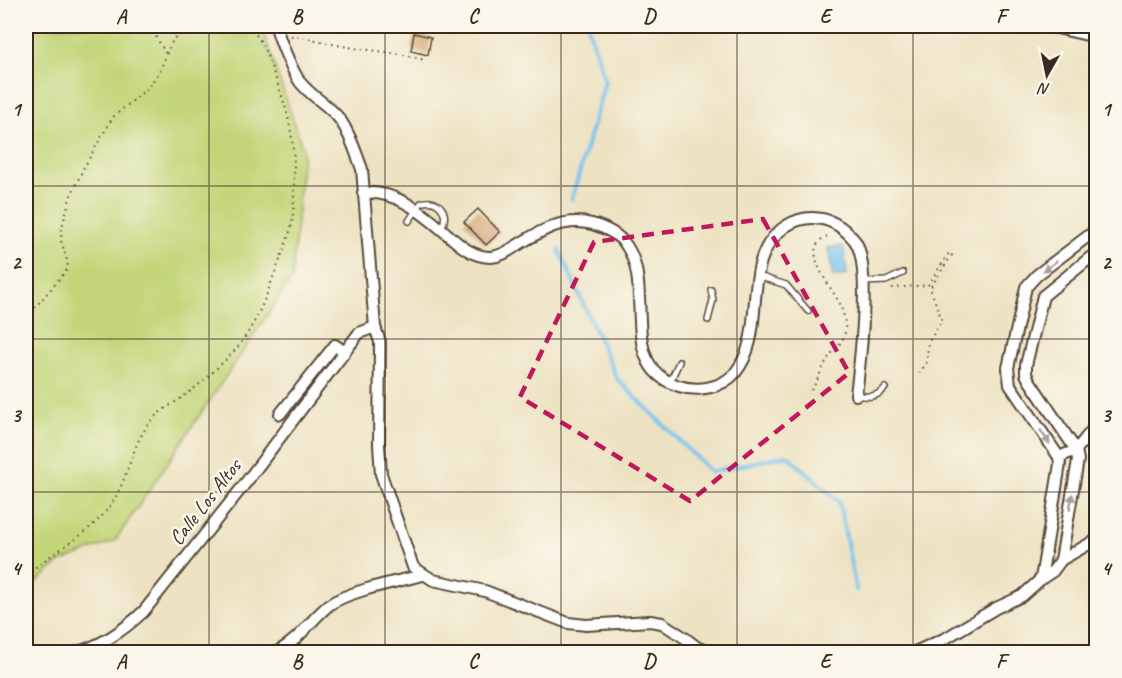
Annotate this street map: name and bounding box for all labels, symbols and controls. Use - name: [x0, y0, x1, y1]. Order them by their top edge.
- text: A: [116, 4, 128, 29]
- text: B: [292, 4, 304, 29]
- text: C: [468, 4, 480, 29]
- text: D: [643, 4, 657, 29]
- text: E: [820, 4, 834, 29]
- text: F: [996, 4, 1010, 29]
- north arrow: [1017, 45, 1077, 105]
- text: N: [1035, 78, 1051, 99]
- text: 1: [12, 97, 23, 122]
- text: 1: [1102, 97, 1113, 122]
- text: 2: [12, 250, 23, 275]
- text: 2: [1102, 250, 1113, 275]
- one-way arrow: [1042, 260, 1058, 272]
- text: 3: [12, 403, 23, 428]
- text: 3: [1102, 403, 1113, 428]
- one-way arrow: [1039, 429, 1050, 445]
- street label: Calle Los Altos: [163, 452, 248, 550]
- one-way arrow: [1067, 492, 1076, 511]
- text: 4: [12, 556, 24, 581]
- text: 4: [1102, 556, 1114, 581]
- text: A: [116, 649, 128, 674]
- text: B: [292, 649, 304, 674]
- text: C: [468, 649, 480, 674]
- text: D: [643, 649, 657, 674]
- text: E: [820, 649, 834, 674]
- text: F: [996, 649, 1010, 674]

